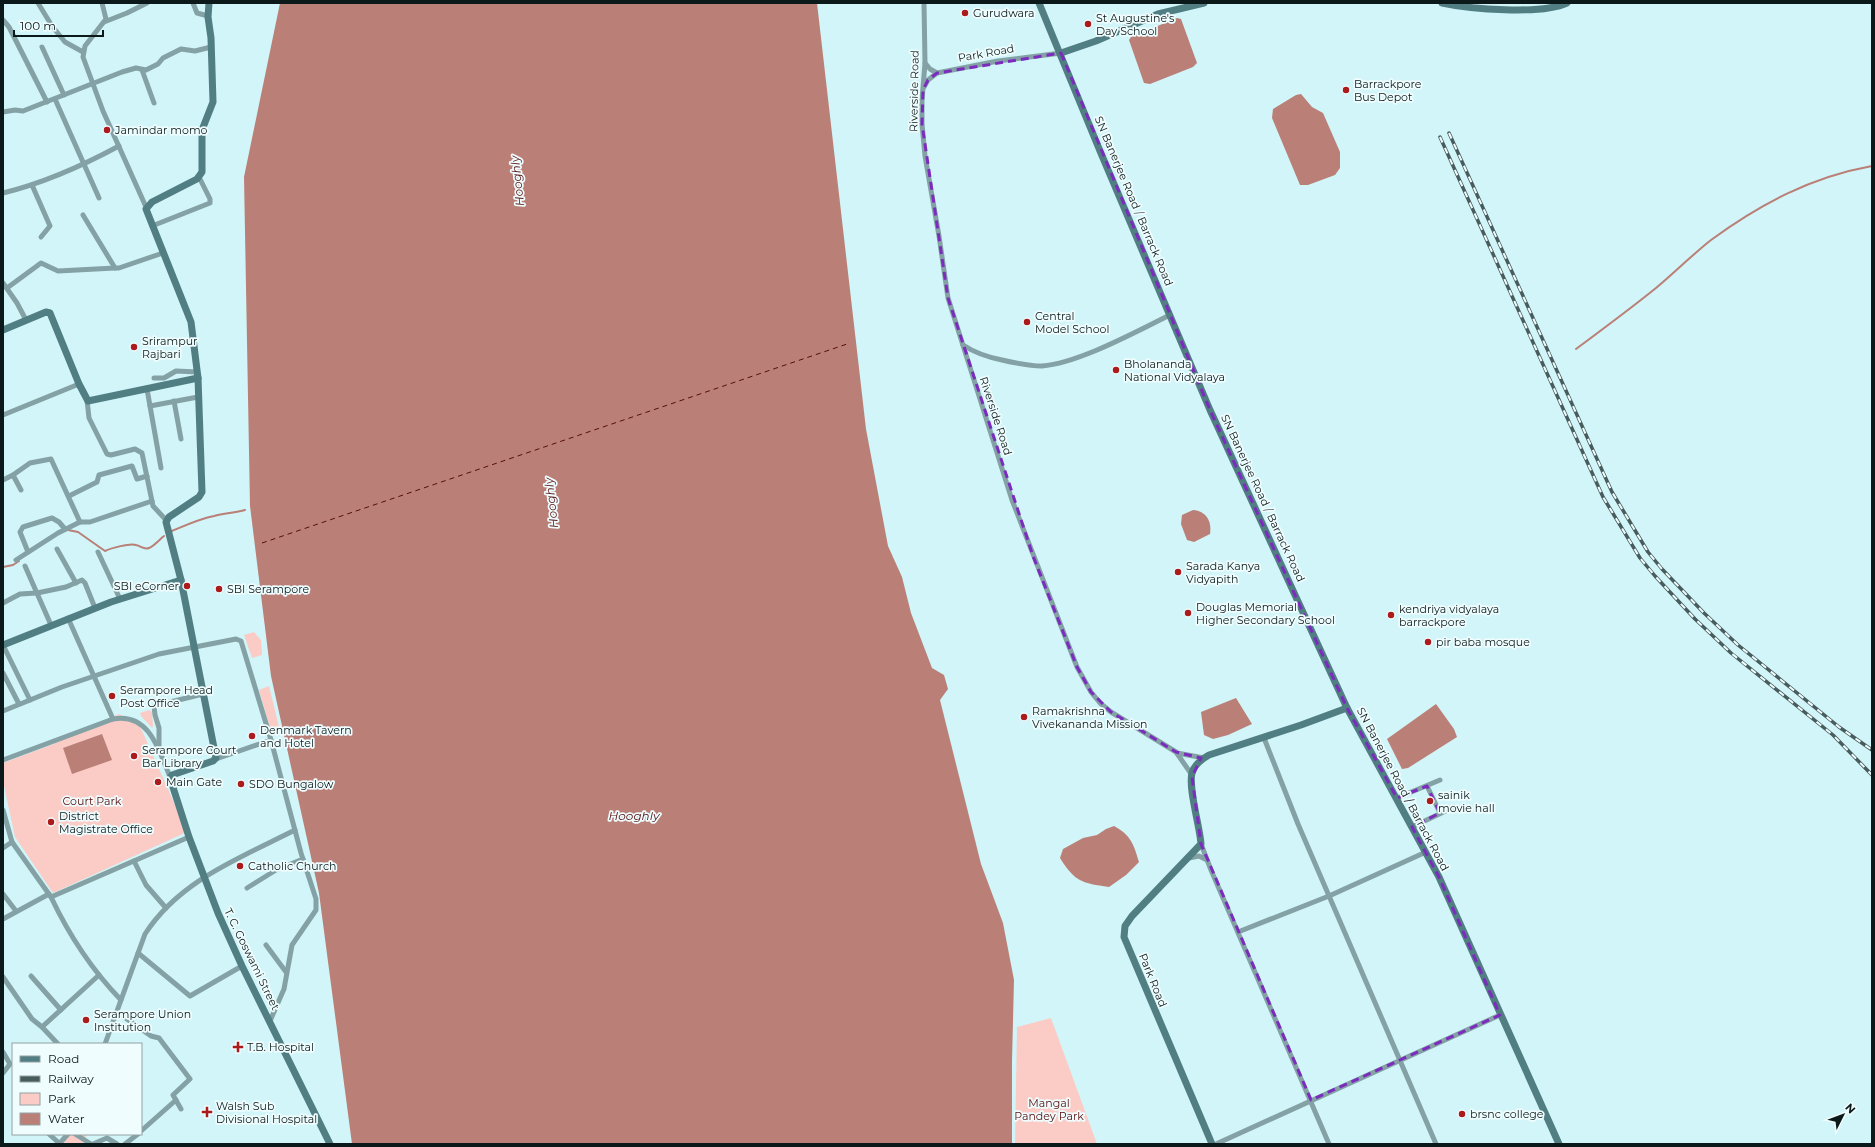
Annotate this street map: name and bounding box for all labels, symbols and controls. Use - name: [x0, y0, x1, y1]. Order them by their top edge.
- place label: Gurudwara: [973, 6, 1035, 20]
- marker: Gurudwara: [960, 8, 970, 18]
- place label: St Augustine's Day School: [1096, 11, 1175, 38]
- scale bar: [14, 12, 103, 38]
- text: 100 m: [20, 18, 56, 33]
- marker: St Augustine's Day School: [1083, 19, 1093, 29]
- street label: Park Road: [957, 41, 1015, 65]
- street label: Riverside Road: [906, 50, 922, 132]
- place label: Barrackpore Bus Depot: [1354, 77, 1422, 104]
- marker: Barrackpore Bus Depot: [1341, 85, 1351, 95]
- street label: SN Banerjee Road / Barrack Road: [1092, 114, 1176, 288]
- place label: Jamindar momo: [114, 123, 208, 137]
- marker: Jamindar momo: [102, 125, 112, 135]
- water label: Hooghly: [507, 153, 527, 207]
- place label: Central Model School: [1035, 309, 1109, 336]
- marker: Central Model School: [1022, 317, 1032, 327]
- place label: Srirampur Rajbari: [142, 334, 197, 361]
- marker: Srirampur Rajbari: [129, 342, 139, 352]
- place label: Bholananda National Vidyalaya: [1124, 357, 1225, 384]
- marker: Bholananda National Vidyalaya: [1111, 365, 1121, 375]
- street label: Riverside Road: [977, 375, 1015, 457]
- street label: SN Banerjee Road / Barrack Road: [1218, 412, 1308, 584]
- water label: Hooghly: [541, 475, 561, 529]
- place label: Sarada Kanya Vidyapith: [1186, 559, 1260, 586]
- marker: Sarada Kanya Vidyapith: [1173, 567, 1183, 577]
- place label: SBI eCorner: [114, 579, 179, 593]
- marker: SBI eCorner: [182, 581, 192, 591]
- place label: SBI Serampore: [227, 582, 309, 596]
- marker: SBI Serampore: [214, 584, 224, 594]
- place label: Douglas Memorial Higher Secondary School: [1196, 600, 1335, 627]
- place label: kendriya vidyalaya barrackpore: [1399, 602, 1499, 629]
- marker: Douglas Memorial Higher Secondary School: [1183, 608, 1193, 618]
- marker: kendriya vidyalaya barrackpore: [1386, 610, 1396, 620]
- place label: pir baba mosque: [1436, 635, 1530, 649]
- marker: pir baba mosque: [1423, 637, 1433, 647]
- place label: Serampore Head Post Office: [120, 683, 213, 710]
- marker: Serampore Head Post Office: [107, 691, 117, 701]
- place label: Ramakrishna Vivekananda Mission: [1032, 704, 1148, 731]
- street label: SN Banerjee Road / Barrack Road: [1354, 705, 1452, 873]
- marker: Ramakrishna Vivekananda Mission: [1019, 712, 1029, 722]
- place label: Denmark Tavern and Hotel: [260, 723, 352, 750]
- marker: Denmark Tavern and Hotel: [247, 731, 257, 741]
- place label: Serampore Court Bar Library: [142, 743, 237, 770]
- marker: Serampore Court Bar Library: [129, 751, 139, 761]
- place label: Main Gate: [166, 775, 223, 789]
- marker: Main Gate: [153, 777, 163, 787]
- place label: SDO Bungalow: [249, 777, 334, 791]
- marker: SDO Bungalow: [236, 779, 246, 789]
- place label: sainik movie hall: [1438, 788, 1495, 815]
- park label: Court Park: [63, 794, 122, 808]
- marker: sainik movie hall: [1425, 796, 1435, 806]
- water label: Hooghly: [609, 808, 661, 823]
- place label: District Magistrate Office: [59, 809, 153, 836]
- marker: District Magistrate Office: [46, 817, 56, 827]
- place label: Catholic Church: [248, 859, 336, 873]
- marker: Catholic Church: [235, 861, 245, 871]
- street label: T. C. Goswami Street: [221, 906, 283, 1013]
- street label: Park Road: [1136, 951, 1170, 1009]
- place label: Serampore Union Institution: [94, 1007, 191, 1034]
- marker: Serampore Union Institution: [81, 1015, 91, 1025]
- place label: T.B. Hospital: [247, 1040, 314, 1054]
- marker: T.B. Hospital: [232, 1041, 244, 1053]
- legend: [12, 1043, 142, 1135]
- text: Road: [48, 1051, 79, 1066]
- text: Railway: [48, 1071, 94, 1086]
- text: Park: [48, 1091, 76, 1106]
- north arrow: [1823, 1095, 1863, 1135]
- park label: Mangal Pandey Park: [1014, 1096, 1084, 1123]
- place label: Walsh Sub Divisional Hospital: [216, 1099, 317, 1126]
- text: N: [1842, 1100, 1859, 1116]
- marker: Walsh Sub Divisional Hospital: [201, 1106, 213, 1118]
- place label: brsnc college: [1470, 1107, 1544, 1121]
- marker: brsnc college: [1457, 1109, 1467, 1119]
- text: Water: [48, 1111, 85, 1126]

